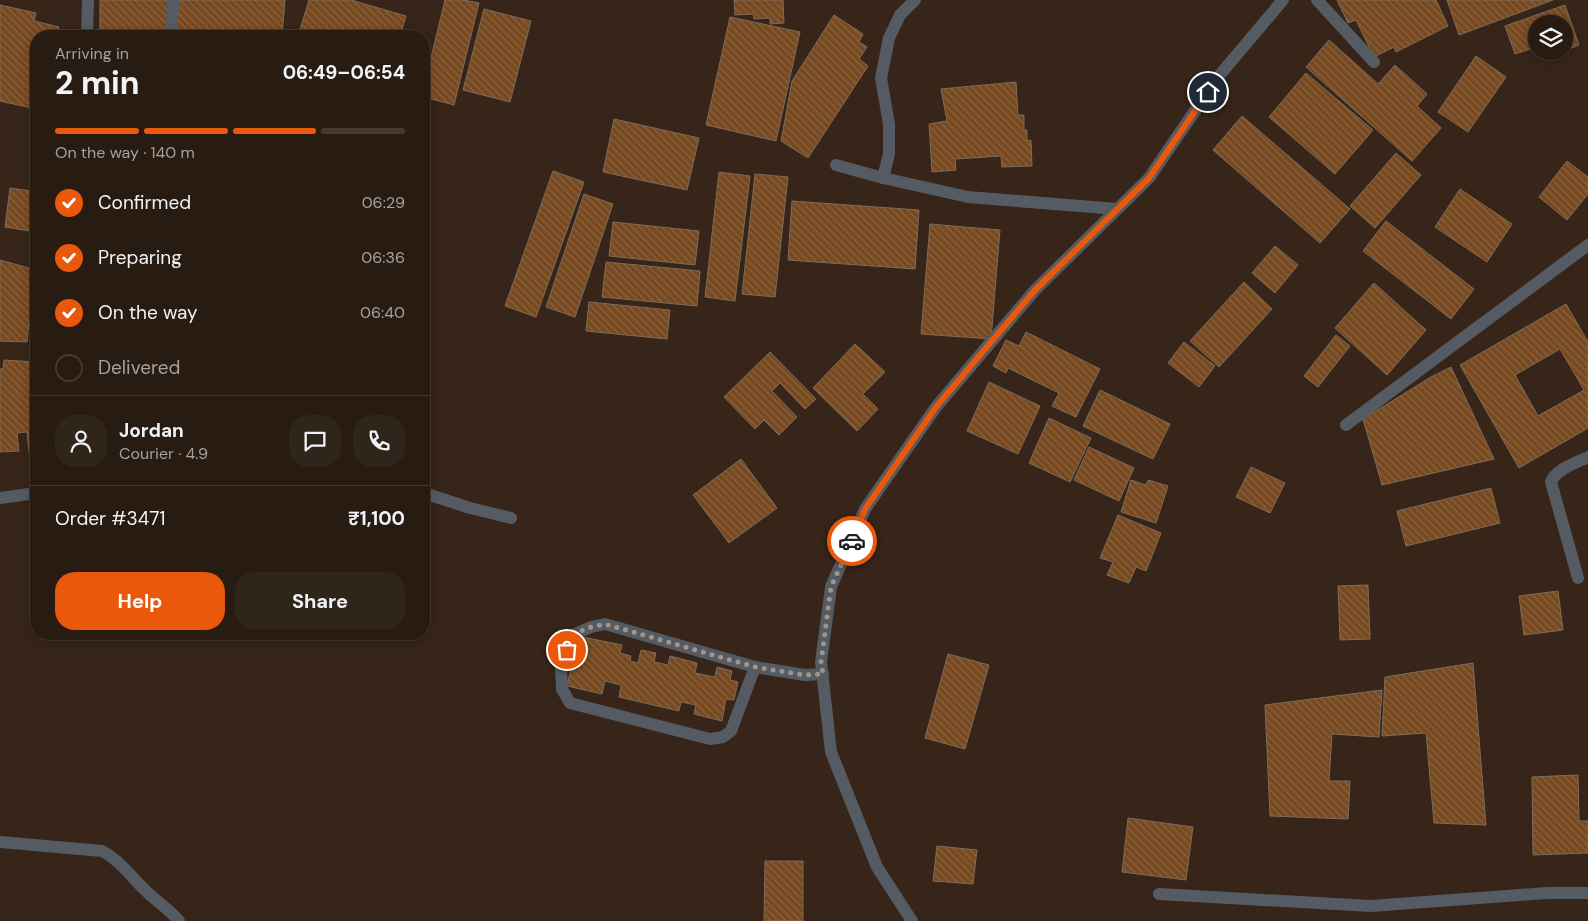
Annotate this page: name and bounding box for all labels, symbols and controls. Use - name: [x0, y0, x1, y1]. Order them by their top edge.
- map controls: [1528, 15, 1573, 60]
- button: layers: [1528, 15, 1573, 60]
- text: Arriving in: [55, 43, 129, 64]
- text: 06:49–06:54: [283, 60, 405, 85]
- text: 2 min: [55, 62, 140, 104]
- pin: [1187, 71, 1229, 113]
- icon: home: [1194, 78, 1222, 106]
- text: On the way · 140 m: [55, 142, 195, 163]
- icon: check: [55, 189, 83, 217]
- text: Confirmed: [98, 190, 191, 215]
- text: 06:29: [362, 192, 405, 213]
- icon: check: [55, 244, 83, 272]
- text: Preparing: [98, 245, 182, 270]
- text: 06:36: [361, 247, 405, 268]
- icon: check: [55, 299, 83, 327]
- text: On the way: [98, 300, 198, 325]
- text: 06:40: [360, 302, 405, 323]
- text: Delivered: [98, 355, 180, 380]
- button: person: [55, 415, 107, 467]
- button: chat: [289, 415, 341, 467]
- button: phone: [353, 415, 405, 467]
- text: Jordan: [119, 418, 184, 443]
- text: Courier · 4.9: [119, 443, 208, 464]
- text: Order #3471: [55, 506, 165, 531]
- text: ₹1,100: [348, 506, 405, 531]
- courier: [827, 516, 877, 566]
- icon: car: [838, 527, 866, 555]
- button: Help: [55, 572, 225, 630]
- button: Share: [235, 572, 405, 630]
- pin: [546, 629, 588, 671]
- icon: bag: [553, 636, 581, 664]

